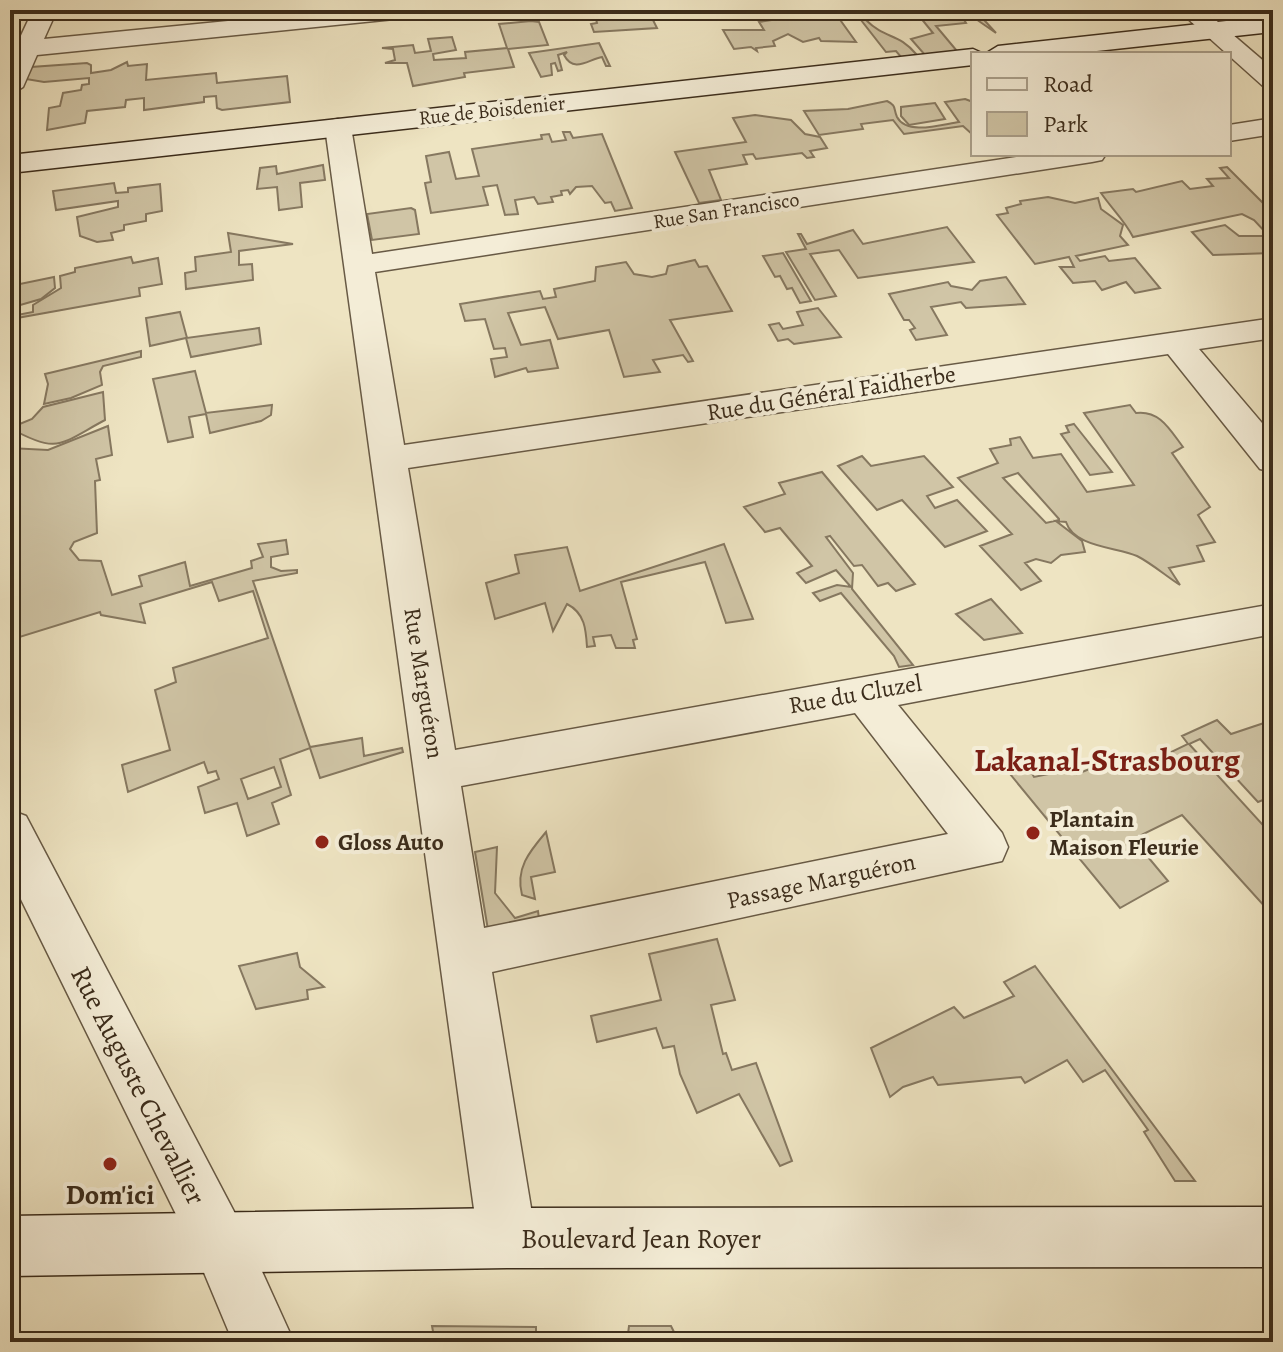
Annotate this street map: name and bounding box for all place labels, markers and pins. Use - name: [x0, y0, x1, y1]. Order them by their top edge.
- place label: Plantain Maison Fleurie: [1049, 803, 1199, 863]
- marker: Plantain Maison Fleurie: [1024, 824, 1042, 842]
- place label: Gloss Auto: [338, 826, 444, 858]
- marker: Gloss Auto: [313, 833, 331, 851]
- marker: Dom'ici: [101, 1155, 119, 1173]
- place label: Dom'ici: [66, 1176, 154, 1214]

